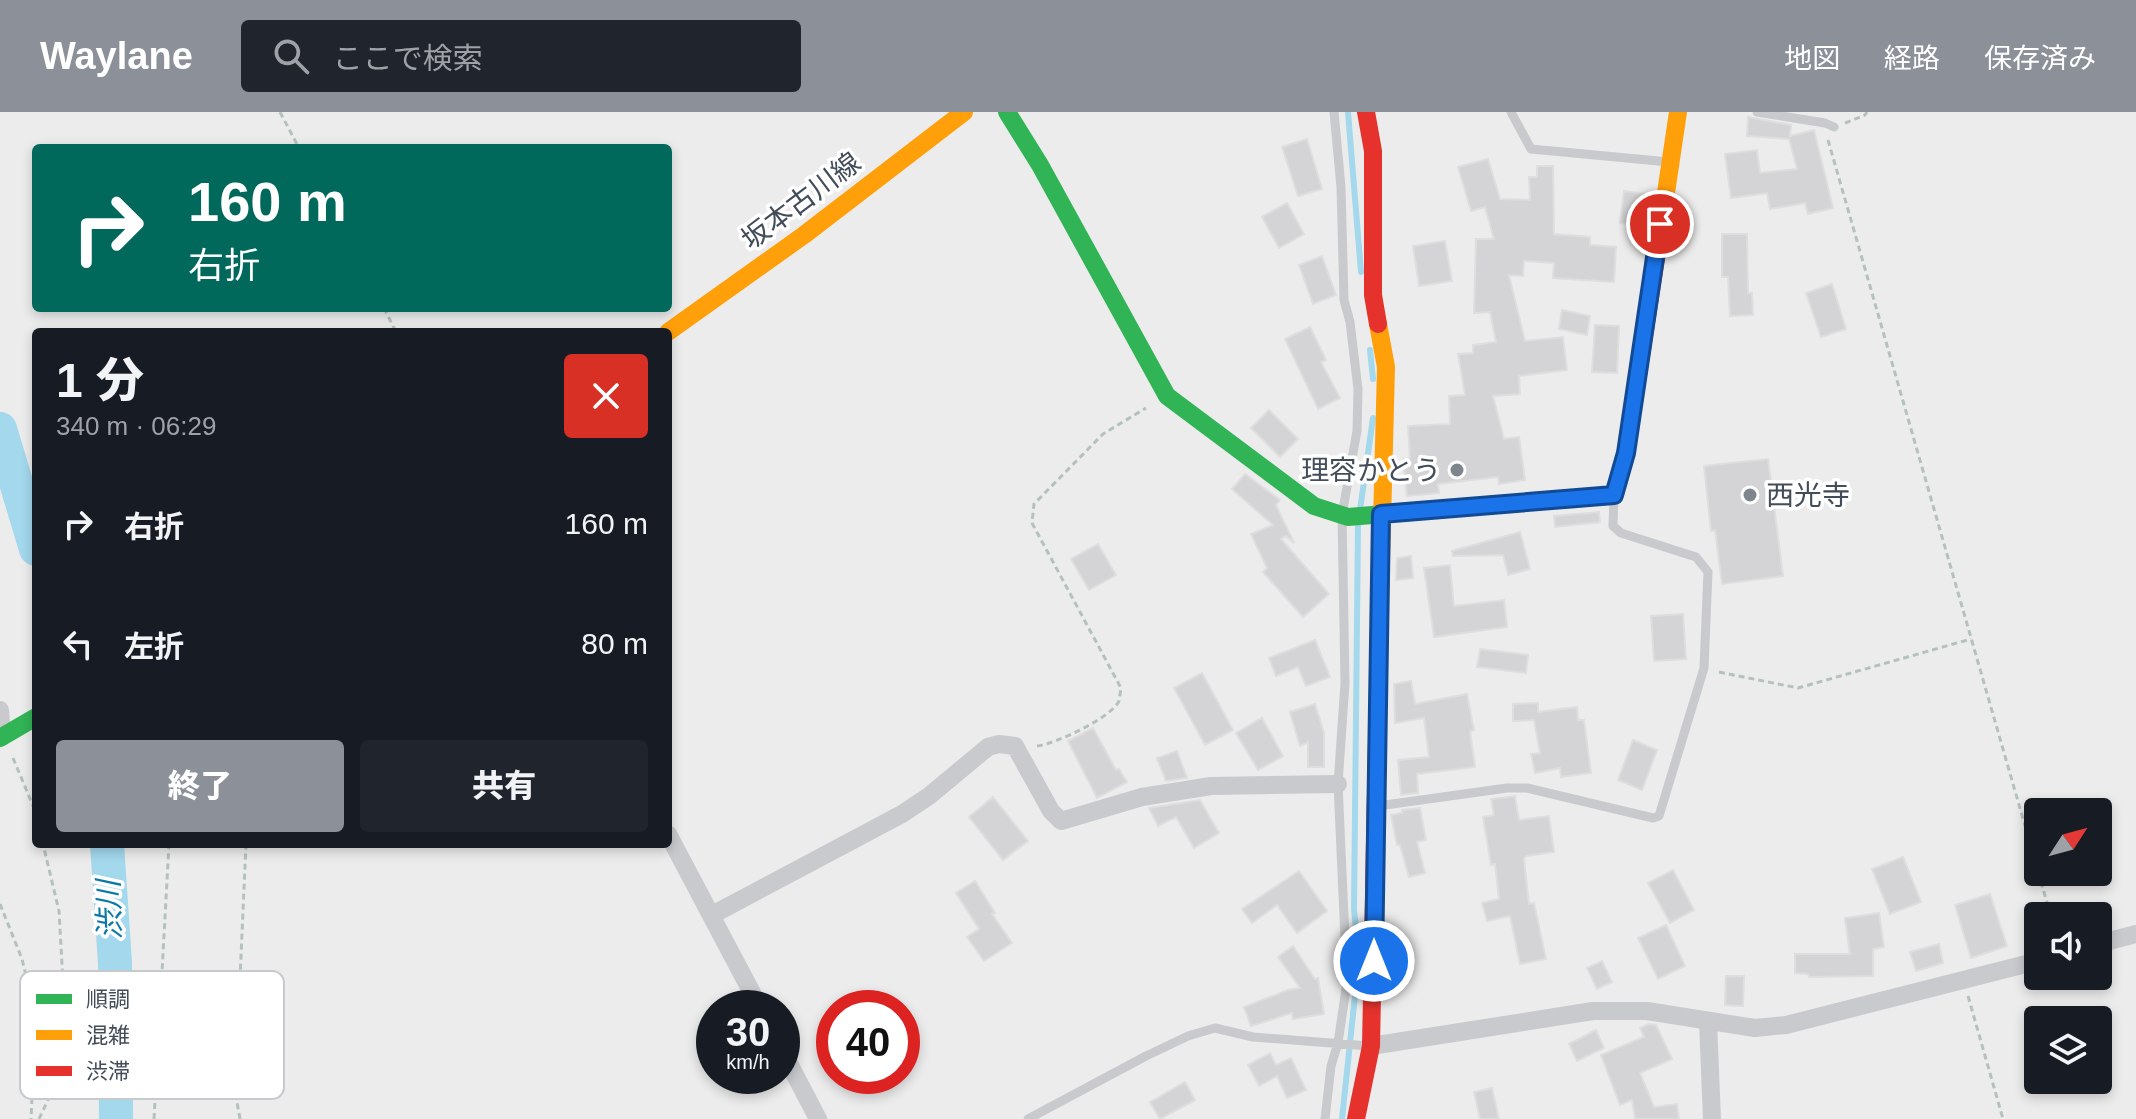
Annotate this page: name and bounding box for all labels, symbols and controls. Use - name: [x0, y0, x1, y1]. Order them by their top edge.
- search box: [241, 20, 801, 92]
- icon: search: [269, 34, 313, 78]
- text: Waylane: [40, 35, 193, 77]
- text: ここで検索: [333, 42, 483, 75]
- text: 地図: [1784, 43, 1840, 74]
- text: 経路: [1884, 43, 1940, 74]
- text: 保存済み: [1984, 43, 2096, 74]
- street label: 坂本古川線: [736, 146, 866, 256]
- text: 160 m: [188, 170, 347, 233]
- icon: right: [56, 176, 160, 280]
- pin: [1626, 190, 1694, 258]
- icon: arrive: [1638, 202, 1682, 246]
- text: 右折: [188, 245, 260, 286]
- text: 1 分: [56, 354, 144, 407]
- button: close: [564, 354, 648, 438]
- text: 340 m · 06:29: [56, 411, 216, 441]
- place label: 理容かとう: [1301, 455, 1441, 486]
- marker: 理容かとう: [1448, 461, 1466, 479]
- place label: 西光寺: [1766, 480, 1850, 511]
- marker: 西光寺: [1741, 486, 1759, 504]
- icon: right: [56, 502, 100, 546]
- text: 160 m: [565, 507, 648, 540]
- text: 右折: [124, 510, 184, 543]
- icon: left: [56, 622, 100, 666]
- text: 80 m: [581, 627, 648, 660]
- text: 左折: [124, 630, 184, 663]
- button: 終了: [56, 740, 344, 832]
- button: 共有: [360, 740, 648, 832]
- north arrow: [2024, 798, 2112, 886]
- map controls: [2024, 798, 2112, 1094]
- water label: 渋川: [91, 876, 127, 941]
- button: sound: [2024, 902, 2112, 990]
- position arrow: [1332, 919, 1416, 1003]
- legend: [20, 971, 284, 1099]
- text: 順調: [86, 987, 130, 1012]
- speed limit sign: 40: [816, 990, 920, 1094]
- button: layers: [2024, 1006, 2112, 1094]
- text: 30: [726, 1010, 770, 1054]
- text: 混雑: [86, 1023, 130, 1048]
- text: km/h: [726, 1051, 770, 1073]
- text: 渋滞: [86, 1059, 130, 1084]

